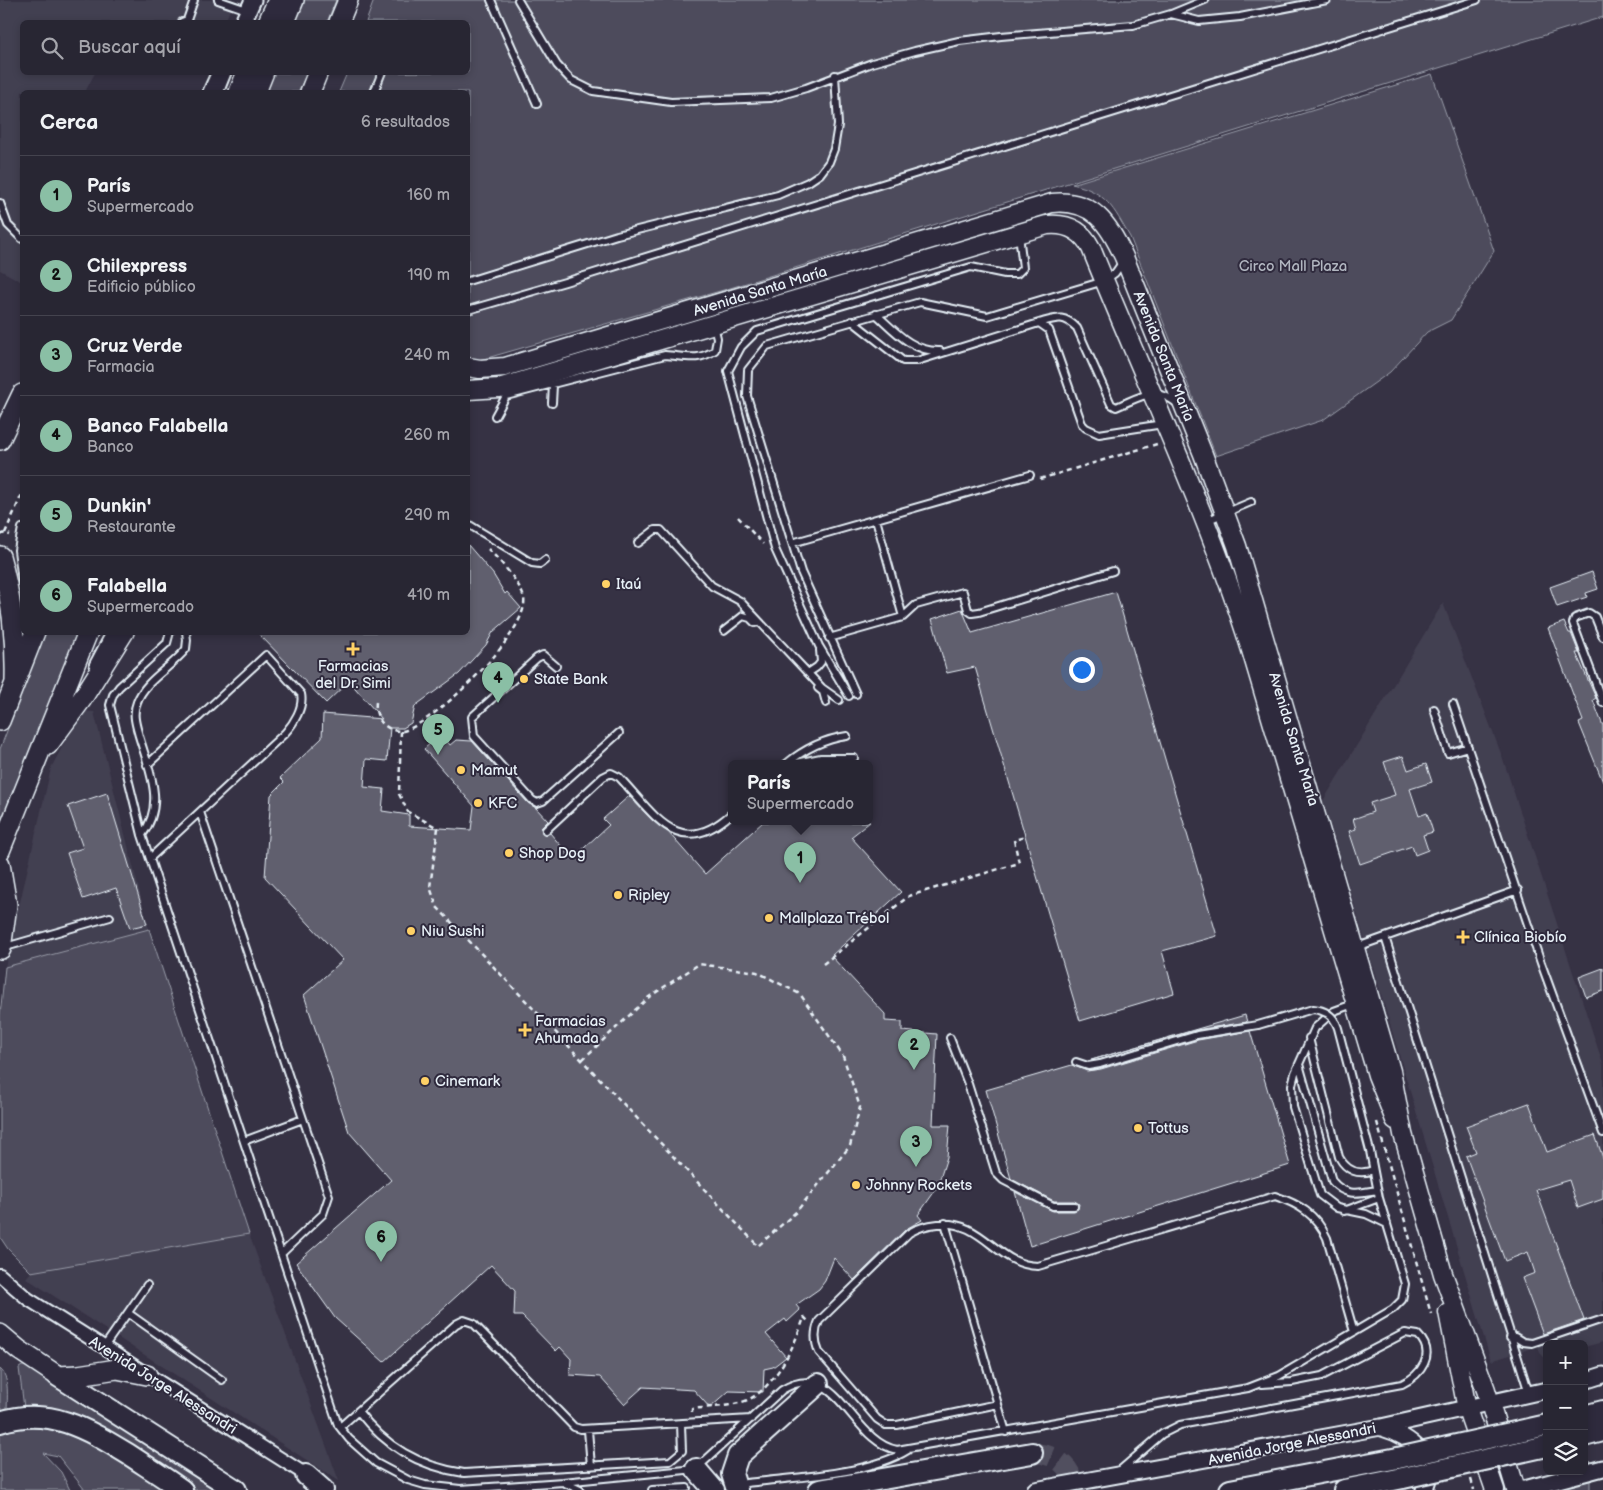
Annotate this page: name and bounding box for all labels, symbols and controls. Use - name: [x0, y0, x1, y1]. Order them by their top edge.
- search box: [20, 20, 470, 75]
- icon: search: [38, 34, 66, 62]
- text: Buscar aquí: [78, 36, 181, 59]
- text: Cerca: [40, 110, 98, 135]
- text: 6 resultados: [361, 113, 450, 132]
- text: París: [87, 175, 131, 198]
- text: 1: [53, 186, 59, 205]
- text: 160 m: [407, 186, 450, 205]
- text: Supermercado: [87, 198, 194, 217]
- text: Chilexpress: [87, 255, 187, 278]
- park label: Circo Mall Plaza: [1239, 257, 1347, 276]
- street label: Avenida Santa María: [691, 262, 829, 321]
- text: 2: [51, 266, 61, 285]
- text: 190 m: [408, 266, 450, 285]
- text: Edificio público: [87, 278, 196, 297]
- street label: Avenida Santa María: [1129, 288, 1198, 424]
- text: Cruz Verde: [87, 335, 183, 358]
- text: 3: [51, 346, 61, 365]
- text: 240 m: [404, 346, 450, 365]
- text: Farmacia: [87, 358, 155, 377]
- text: Banco Falabella: [87, 415, 228, 438]
- text: 4: [51, 426, 61, 445]
- text: 260 m: [404, 426, 450, 445]
- text: Banco: [87, 438, 134, 457]
- text: Dunkin': [87, 495, 151, 518]
- text: 5: [51, 506, 61, 525]
- text: 290 m: [404, 506, 450, 525]
- text: Restaurante: [87, 518, 176, 537]
- text: Falabella: [87, 575, 167, 598]
- place label: Itaú: [616, 575, 642, 594]
- marker: Itaú: [600, 578, 612, 590]
- text: 6: [51, 586, 61, 605]
- text: 410 m: [407, 586, 450, 605]
- text: Supermercado: [87, 598, 194, 617]
- marker: Farmacias del Dr. Simi: [347, 643, 359, 655]
- place label: Farmacias del Dr. Simi: [315, 657, 391, 693]
- your location: [1069, 657, 1095, 683]
- pin: 4: [482, 662, 514, 703]
- place label: State Bank: [534, 670, 608, 689]
- street label: Avenida Santa María: [1264, 670, 1323, 808]
- marker: State Bank: [518, 673, 530, 685]
- pin: 5: [422, 714, 454, 755]
- popup: [728, 760, 873, 825]
- place label: Mamut: [471, 761, 518, 780]
- marker: Mamut: [455, 764, 467, 776]
- text: París: [747, 772, 791, 795]
- place label: KFC: [488, 794, 518, 813]
- text: Supermercado: [747, 795, 854, 814]
- marker: KFC: [472, 797, 484, 809]
- pin: 1: [784, 842, 816, 883]
- place label: Shop Dog: [519, 844, 586, 863]
- marker: Shop Dog: [503, 847, 515, 859]
- place label: Ripley: [628, 886, 670, 905]
- marker: Ripley: [612, 889, 624, 901]
- place label: Mallplaza Trébol: [779, 909, 889, 928]
- marker: Mallplaza Trébol: [763, 912, 775, 924]
- place label: Niu Sushi: [421, 922, 485, 941]
- marker: Niu Sushi: [405, 925, 417, 937]
- place label: Clínica Biobío: [1474, 928, 1567, 947]
- marker: Clínica Biobío: [1456, 930, 1470, 944]
- place label: Farmacias Ahumada: [535, 1012, 606, 1048]
- marker: Farmacias Ahumada: [519, 1024, 531, 1036]
- pin: 2: [898, 1029, 930, 1070]
- place label: Cinemark: [435, 1072, 501, 1091]
- marker: Cinemark: [419, 1075, 431, 1087]
- place label: Tottus: [1148, 1119, 1189, 1138]
- marker: Tottus: [1132, 1122, 1144, 1134]
- pin: 3: [900, 1126, 932, 1167]
- place label: Johnny Rockets: [866, 1176, 973, 1195]
- marker: Johnny Rockets: [850, 1179, 862, 1191]
- pin: 6: [365, 1221, 397, 1262]
- street label: Avenida Jorge Alessandri: [85, 1332, 240, 1439]
- map controls: [1543, 1340, 1588, 1475]
- button: +: [1543, 1340, 1588, 1385]
- button: −: [1543, 1385, 1588, 1430]
- street label: Avenida Jorge Alessandri: [1207, 1419, 1378, 1470]
- button: layers: [1543, 1430, 1588, 1475]

